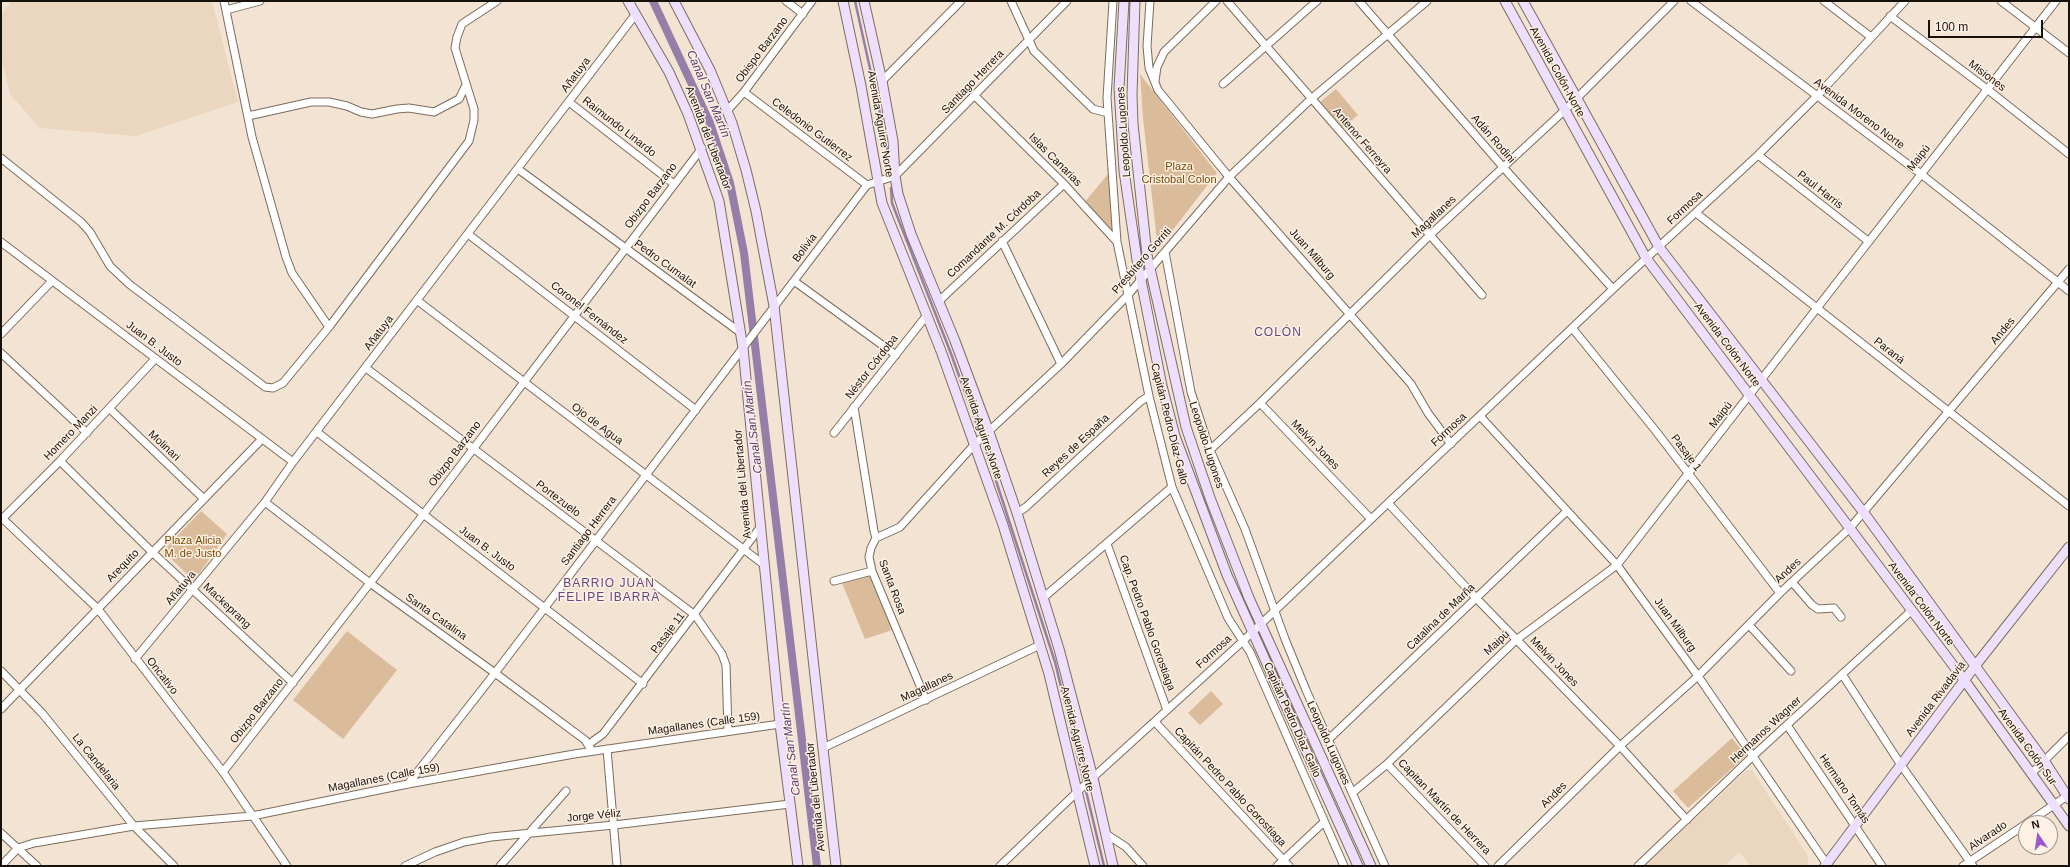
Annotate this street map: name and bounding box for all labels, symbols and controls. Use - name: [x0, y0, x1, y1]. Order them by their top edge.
- scale bar: [1930, 12, 2045, 38]
- street label: Obispo Barzano: [733, 15, 791, 85]
- text: 100 m: [1935, 20, 1968, 34]
- street label: Avenida Colón Norte: [1527, 24, 1587, 120]
- street label: Santiago Herrera: [939, 47, 1007, 117]
- water label: Canal San Martín: [683, 48, 733, 140]
- street label: Añatuya: [559, 55, 593, 95]
- street label: Misiones: [1966, 58, 2008, 94]
- street label: Avenida Aguirre Norte: [864, 70, 896, 178]
- street label: Avenida Moreno Norte: [1811, 76, 1907, 152]
- street label: Avenida del Libertador: [682, 84, 734, 192]
- street label: Leopoldo Lugones: [1114, 86, 1134, 178]
- street label: Raimundo Linardo: [580, 94, 658, 160]
- street label: Celedonio Gutierrez: [769, 95, 855, 165]
- street label: Antenor Ferreyra: [1330, 105, 1394, 177]
- street label: Adán Rodini: [1468, 112, 1518, 166]
- street label: Islas Canarias: [1026, 131, 1084, 189]
- street label: Maipú: [1905, 142, 1933, 174]
- park label: Plaza Cristobal Colon: [1141, 160, 1217, 186]
- street label: Obizpo Barzano: [622, 161, 680, 231]
- street label: Paul Harris: [1795, 168, 1845, 212]
- street label: Comandante M. Córdoba: [944, 187, 1044, 281]
- street label: Formosa: [1665, 188, 1705, 228]
- street label: Magallanes: [1409, 193, 1459, 241]
- street label: Presbítero Gorriti: [1110, 225, 1174, 297]
- street label: Juan Milburg: [1286, 226, 1338, 282]
- street label: Bolivia: [790, 231, 820, 265]
- street label: Pedro Cumalat: [631, 237, 699, 291]
- street label: Coronel Fernández: [548, 279, 630, 347]
- street label: Avenida Colón Norte: [1691, 301, 1763, 389]
- street label: Añatuya: [362, 313, 396, 353]
- street label: Andes: [1988, 315, 2018, 347]
- street label: Juan B. Justo: [123, 319, 185, 369]
- district label: COLÓN: [1254, 326, 1302, 340]
- street label: Néstor Córdoba: [843, 332, 901, 402]
- street label: Paraná: [1871, 335, 1907, 367]
- street label: Capitán Pedro Díaz Gallo: [1148, 362, 1190, 486]
- street label: Avenida Aguirre Norte: [957, 375, 1005, 481]
- water label: Canal San Martín: [740, 380, 766, 474]
- street label: Maipú: [1707, 399, 1735, 431]
- street label: Ojo de Agua: [569, 400, 625, 448]
- street label: Leopoldo Lugones: [1186, 400, 1226, 490]
- street label: Homero Manzi: [41, 403, 101, 463]
- street label: Formosa: [1429, 410, 1469, 450]
- street label: Reyes de España: [1040, 412, 1112, 480]
- street label: Melvin Jones: [1288, 417, 1342, 473]
- street label: Obizpo Barzano: [426, 419, 484, 489]
- street label: Molinari: [145, 428, 183, 464]
- street label: Avenida del Libertador: [732, 429, 754, 539]
- street label: Pasaje 1: [1668, 432, 1704, 474]
- street label: Portezuelo: [533, 478, 583, 520]
- street label: Santiago Herrera: [559, 494, 619, 568]
- street label: Juan B. Justo: [456, 524, 518, 574]
- park label: Plaza Alicia M. de Justo: [165, 534, 221, 560]
- street label: Arequito: [104, 547, 142, 585]
- street label: Cap. Pedro Pablo Gorostiaga: [1116, 553, 1178, 693]
- street label: Andes: [1772, 556, 1804, 586]
- street label: Santa Rosa: [876, 558, 908, 616]
- street label: Avenida Colón Norte: [1885, 560, 1957, 648]
- street label: Añatuya: [163, 568, 199, 608]
- district label: BARRIO JUAN FELIPE IBARRA: [558, 577, 660, 605]
- street label: Mackeprang: [200, 581, 254, 631]
- street label: Catalina de Marña: [1404, 581, 1478, 653]
- street label: Santa Catalina: [403, 591, 469, 643]
- street label: Juan Milburg: [1651, 596, 1699, 654]
- street label: Pasaje 11: [648, 610, 688, 656]
- street label: Maipú: [1482, 628, 1512, 658]
- street label: Formosa: [1193, 633, 1235, 671]
- street label: Melvin Jones: [1527, 634, 1581, 690]
- street label: Oncativo: [143, 655, 181, 697]
- street label: Avenida Rivadavia: [1903, 659, 1969, 739]
- street label: Capitán Pedro Díaz Gallo: [1261, 660, 1323, 780]
- street label: Magallanes: [899, 669, 955, 705]
- street label: Obizpo Barzano: [228, 676, 286, 746]
- street label: Avenida Aguirre Norte: [1058, 685, 1096, 793]
- street label: Hermanos Wagner: [1728, 694, 1804, 766]
- street label: Leopoldo Lugones: [1304, 699, 1352, 787]
- water label: Canal San Martín: [778, 702, 804, 796]
- street label: Avenida Colón Sur: [1995, 706, 2059, 788]
- street label: Magallanes (Calle 159): [647, 710, 761, 738]
- street label: Capitán Pedro Pablo Gorostiaga: [1171, 725, 1289, 849]
- street label: La Candelaria: [69, 731, 123, 793]
- street label: Avenida del Libertador: [804, 742, 828, 852]
- street label: Hermano Tomás: [1816, 752, 1872, 826]
- street label: Capitan Martín de Herrera: [1395, 756, 1493, 858]
- street label: Magallanes (Calle 159): [327, 761, 441, 795]
- street label: Andes: [1538, 779, 1570, 811]
- street label: Jorge Véliz: [566, 807, 622, 825]
- north arrow: [2018, 815, 2058, 855]
- street label: Alvarado: [1966, 818, 2010, 854]
- text: N: [2030, 818, 2041, 831]

